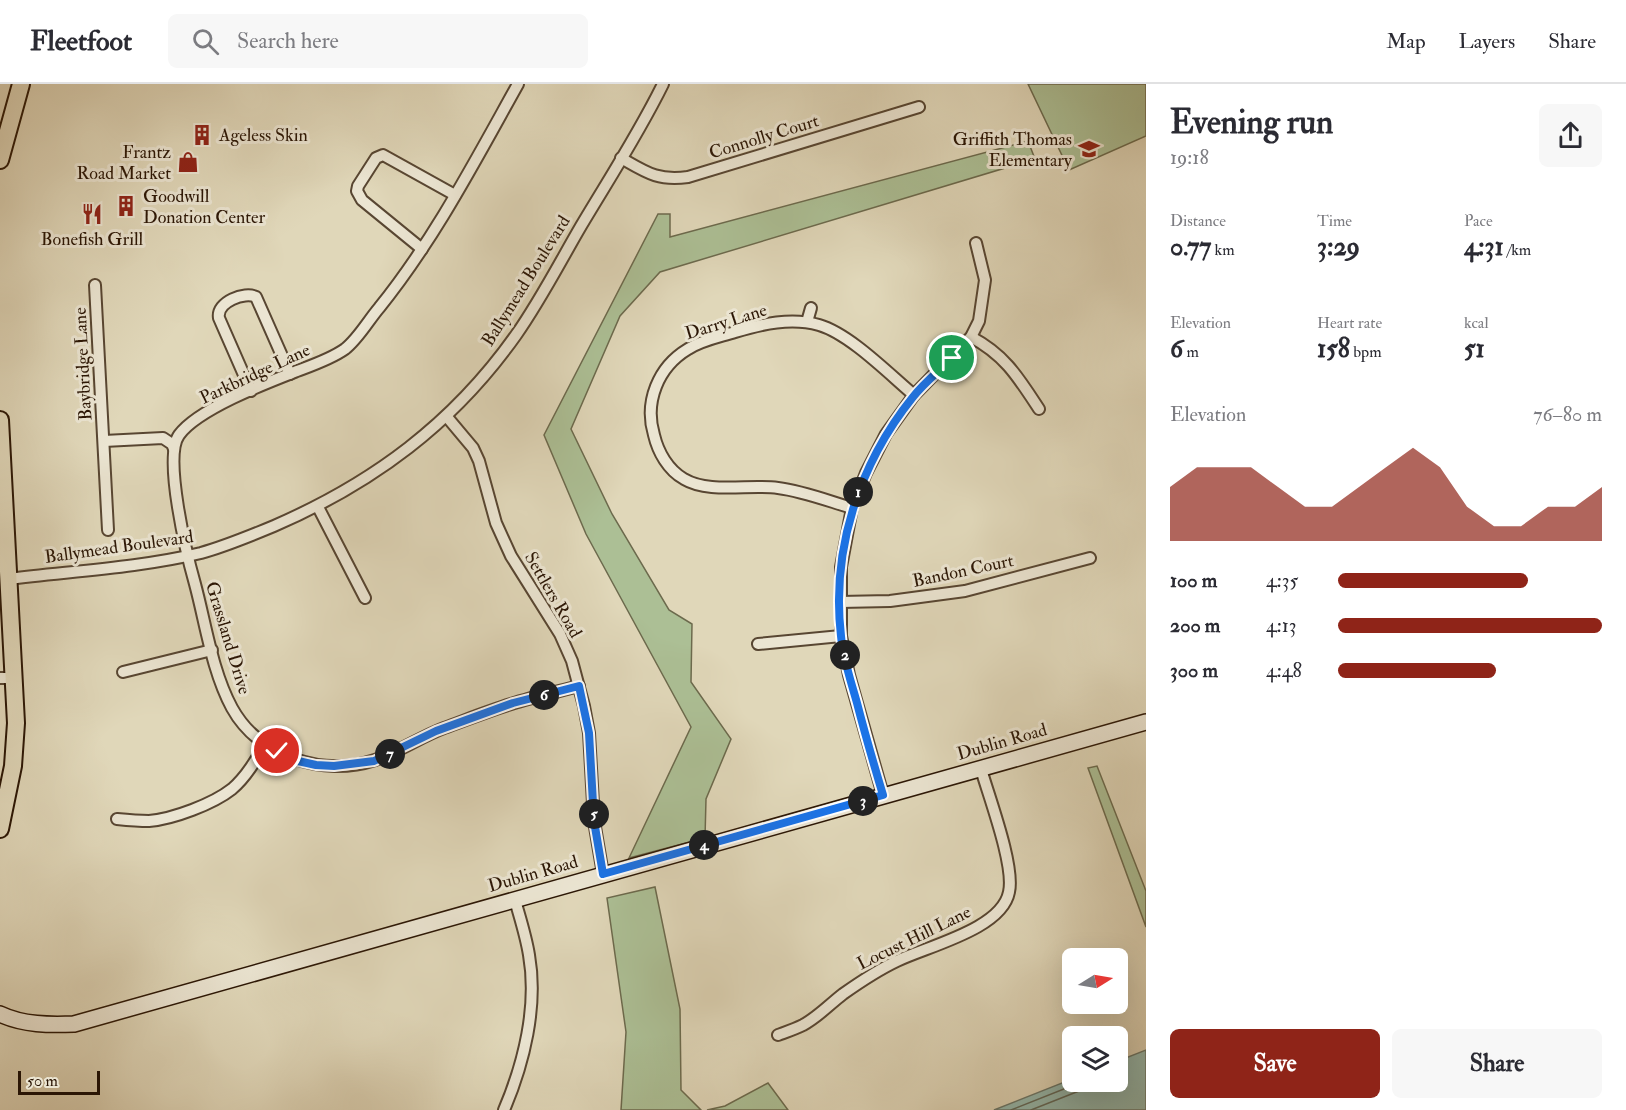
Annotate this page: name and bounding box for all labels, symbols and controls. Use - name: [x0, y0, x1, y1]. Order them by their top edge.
- search box: [168, 14, 588, 68]
- text: Fleetfoot: [30, 24, 132, 59]
- icon: search: [189, 25, 222, 58]
- text: Search here: [237, 27, 339, 55]
- text: Map: [1386, 28, 1426, 55]
- text: Layers: [1459, 28, 1515, 55]
- text: Share: [1548, 28, 1596, 55]
- text: Evening run: [1170, 102, 1333, 143]
- button: share: [1539, 104, 1602, 167]
- street label: Connolly Court: [706, 109, 822, 165]
- building icon: Ageless Skin: [190, 123, 214, 147]
- place label: Ageless Skin: [218, 124, 308, 147]
- place label: Griffith Thomas Elementary: [953, 128, 1073, 172]
- school or university icon: Griffith Thomas Elementary: [1077, 137, 1101, 161]
- place label: Frantz Road Market: [77, 141, 171, 185]
- text: 19:18: [1170, 145, 1209, 170]
- shop icon: Frantz Road Market: [176, 150, 200, 174]
- place label: Goodwill Donation Center: [143, 185, 266, 229]
- building icon: Goodwill Donation Center: [114, 194, 138, 218]
- restaurant icon: Bonefish Grill: [80, 202, 104, 226]
- street label: Ballymead Boulevard: [476, 211, 576, 351]
- text: Distance: [1170, 211, 1226, 231]
- text: Time: [1317, 211, 1352, 231]
- text: Pace: [1464, 211, 1493, 231]
- place label: Bonefish Grill: [41, 228, 144, 251]
- text: 0.77: [1170, 231, 1211, 263]
- text: 3:29: [1317, 231, 1360, 263]
- text: 4:31: [1464, 231, 1504, 263]
- text: km: [1211, 240, 1235, 260]
- text: /km: [1504, 240, 1531, 260]
- street label: Darry Lane: [682, 299, 770, 345]
- street label: Baybridge Lane: [69, 306, 97, 421]
- text: Elevation: [1170, 313, 1231, 333]
- text: Heart rate: [1317, 313, 1382, 333]
- text: kcal: [1464, 313, 1489, 333]
- pin: [926, 332, 977, 383]
- text: 6: [1170, 333, 1183, 365]
- text: 158: [1317, 333, 1350, 365]
- text: 51: [1464, 333, 1485, 365]
- street label: Parkbridge Lane: [196, 338, 314, 410]
- icon: arrive: [935, 341, 968, 374]
- text: m: [1183, 342, 1199, 362]
- text: bpm: [1350, 342, 1382, 362]
- text: Elevation: [1170, 402, 1246, 427]
- text: 76–80 m: [1533, 402, 1602, 427]
- pin: 1: [843, 477, 873, 507]
- text: 1: [855, 482, 861, 502]
- street label: Ballymead Boulevard: [43, 525, 195, 569]
- street label: Settlers Road: [519, 548, 587, 642]
- street label: Bandon Court: [910, 549, 1016, 593]
- text: 100 m: [1170, 568, 1217, 593]
- text: 4:35: [1266, 568, 1298, 593]
- street label: Grassland Drive: [200, 579, 256, 698]
- text: 200 m: [1170, 613, 1220, 638]
- text: 4:13: [1266, 613, 1297, 638]
- pin: 2: [830, 640, 860, 670]
- text: 2: [841, 645, 849, 665]
- text: 300 m: [1170, 658, 1218, 683]
- text: 4:48: [1266, 658, 1302, 683]
- pin: 6: [529, 680, 559, 710]
- text: 6: [540, 685, 548, 705]
- street label: Dublin Road: [954, 718, 1050, 766]
- pin: [251, 725, 302, 776]
- icon: check: [260, 734, 293, 767]
- pin: 7: [375, 739, 405, 769]
- text: 7: [386, 744, 394, 764]
- pin: 3: [848, 786, 878, 816]
- text: 3: [860, 791, 866, 811]
- pin: 5: [579, 799, 609, 829]
- text: 5: [590, 804, 598, 824]
- pin: 4: [689, 830, 719, 860]
- text: 4: [700, 835, 708, 855]
- street label: Dublin Road: [485, 850, 581, 898]
- street label: Locust Hill Lane: [853, 900, 975, 976]
- north arrow: [1062, 948, 1128, 1014]
- map controls: [1062, 948, 1128, 1092]
- button: layers: [1062, 1026, 1128, 1092]
- button: Save: [1170, 1029, 1380, 1098]
- button: Share: [1392, 1029, 1602, 1098]
- scale bar: [18, 1068, 100, 1096]
- text: 50 m: [27, 1071, 58, 1091]

